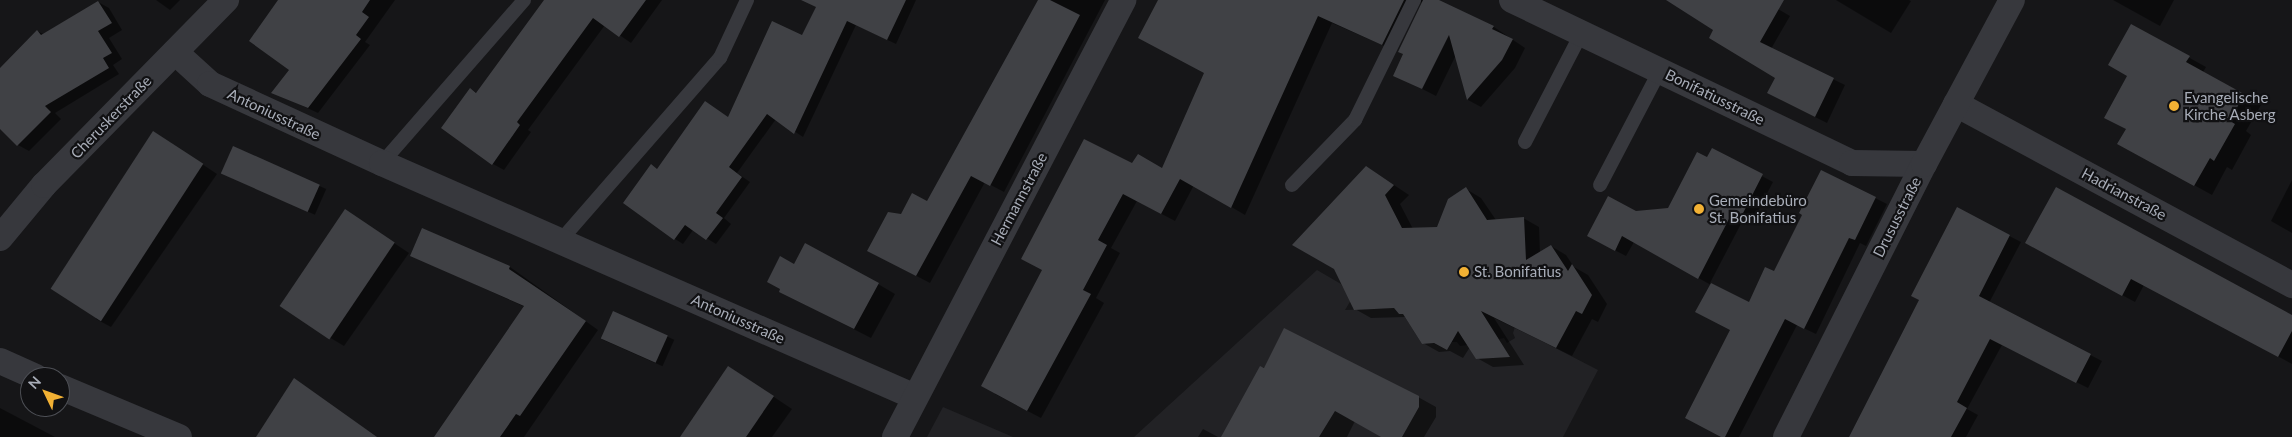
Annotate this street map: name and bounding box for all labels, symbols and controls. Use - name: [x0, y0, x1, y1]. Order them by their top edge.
- street label: Bonifatiusstraße: [1663, 65, 1767, 129]
- street label: Cheruskerstraße: [67, 72, 155, 162]
- street label: Antoniusstraße: [225, 85, 323, 143]
- place label: Evangelische Kirche Asberg: [2184, 88, 2276, 123]
- marker: Evangelische Kirche Asberg: [2168, 100, 2180, 112]
- street label: Hermannstraße: [987, 150, 1051, 248]
- street label: Hadrianstraße: [2079, 164, 2169, 224]
- street label: Drususstraße: [1869, 174, 1925, 260]
- place label: Gemeindebüro St. Bonifatius: [1709, 191, 1807, 226]
- marker: Gemeindebüro St. Bonifatius: [1693, 203, 1705, 215]
- place label: St. Bonifatius: [1474, 263, 1561, 281]
- marker: St. Bonifatius: [1458, 266, 1470, 278]
- street label: Antoniusstraße: [689, 290, 787, 348]
- north arrow: [20, 367, 70, 417]
- text: N: [24, 373, 44, 392]

